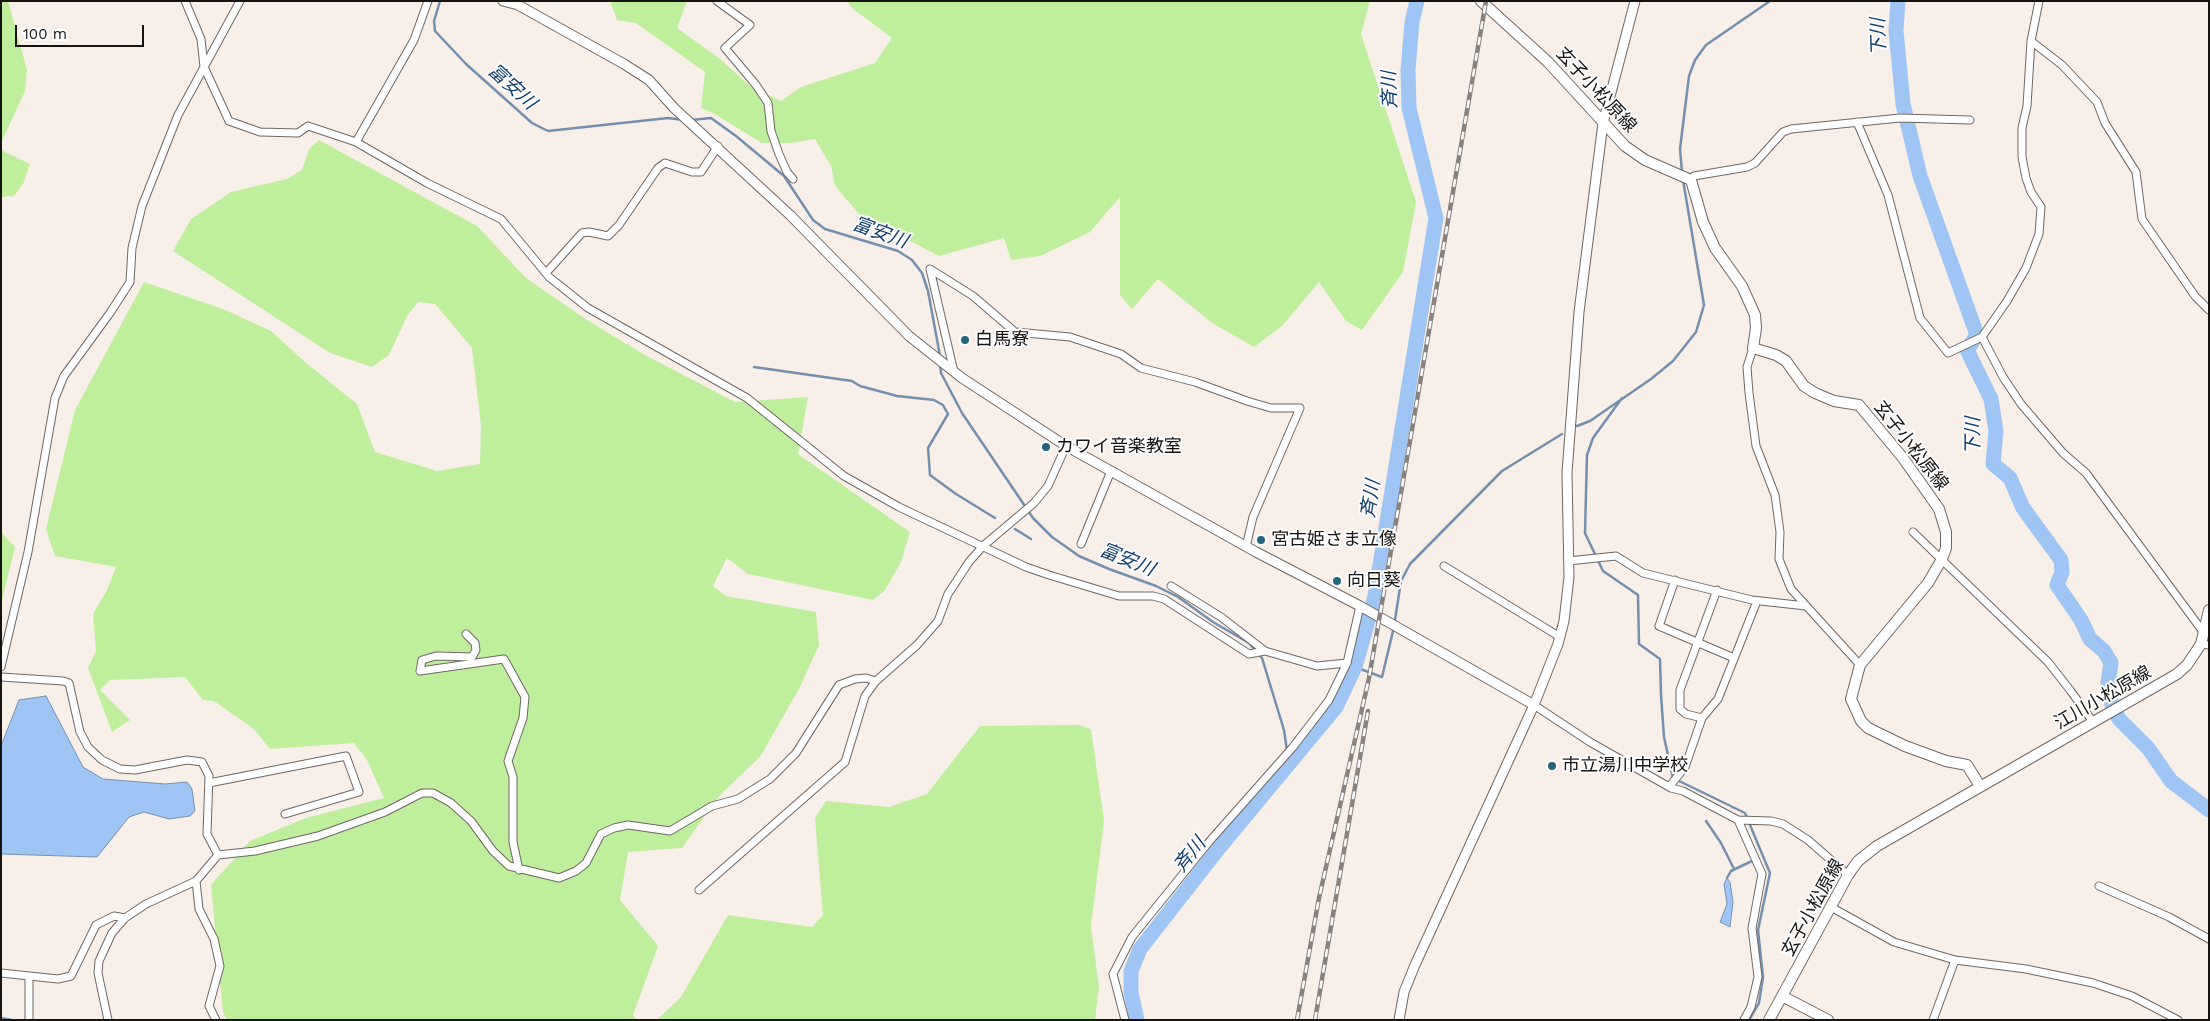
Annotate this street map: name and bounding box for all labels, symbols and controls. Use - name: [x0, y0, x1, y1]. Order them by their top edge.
- scale bar: [18, 15, 146, 47]
- water label: 下川: [1867, 18, 1891, 56]
- text: 100 m: [23, 25, 67, 43]
- street label: 玄子小松原線: [1551, 43, 1641, 137]
- water label: 富安川: [483, 59, 541, 115]
- water label: 斉川: [1378, 71, 1402, 109]
- water label: 富安川: [849, 213, 911, 253]
- place label: 白馬寮: [975, 329, 1029, 351]
- marker: 白馬寮: [959, 334, 971, 346]
- street label: 玄子小松原線: [1869, 397, 1953, 495]
- water label: 下川: [1962, 417, 1984, 455]
- place label: カワイ音楽教室: [1056, 436, 1182, 458]
- marker: カワイ音楽教室: [1040, 441, 1052, 453]
- water label: 斉川: [1357, 478, 1385, 520]
- place label: 宮古姫さま立像: [1271, 529, 1397, 551]
- marker: 宮古姫さま立像: [1255, 534, 1267, 546]
- water label: 富安川: [1096, 539, 1158, 581]
- place label: 向日葵: [1347, 570, 1401, 592]
- marker: 向日葵: [1331, 575, 1343, 587]
- street label: 江川小松原線: [2051, 662, 2155, 734]
- place label: 市立湯川中学校: [1562, 755, 1688, 777]
- marker: 市立湯川中学校: [1546, 760, 1558, 772]
- water label: 斉川: [1169, 833, 1211, 877]
- street label: 玄子小松原線: [1777, 856, 1849, 960]

